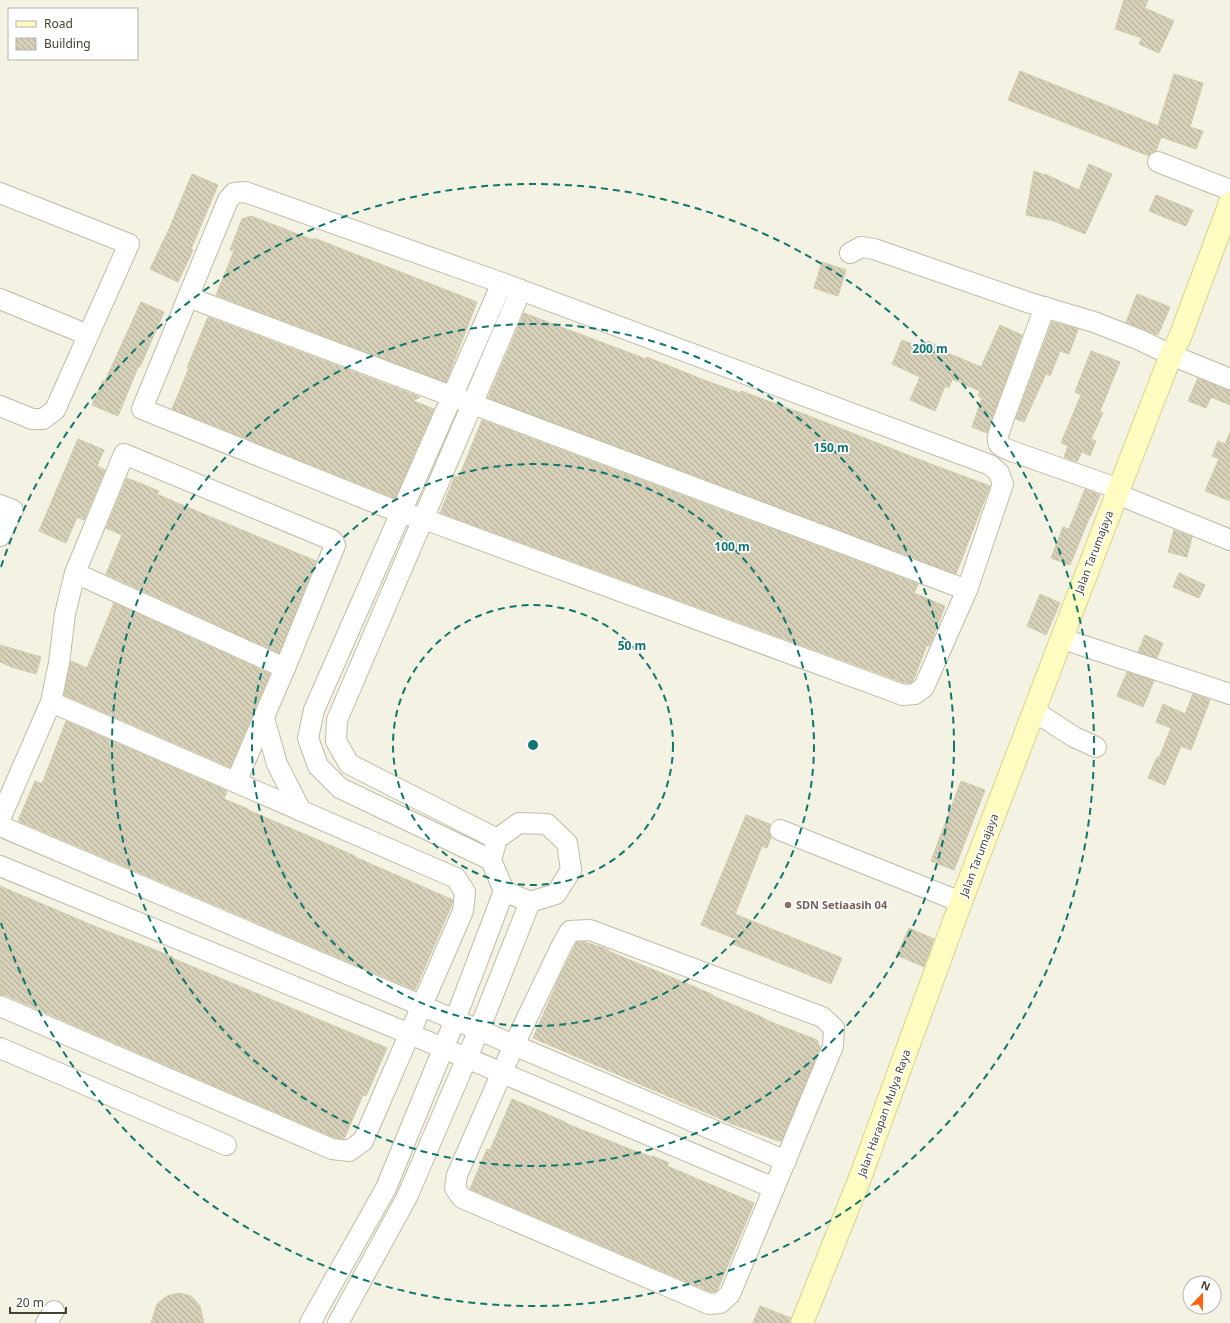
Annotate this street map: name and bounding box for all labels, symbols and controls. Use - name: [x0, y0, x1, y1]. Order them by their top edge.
- legend: [8, 8, 138, 60]
- text: Road: [44, 15, 73, 32]
- text: Building: [44, 35, 91, 52]
- text: 200 m: [912, 340, 948, 357]
- text: 150 m: [813, 439, 849, 456]
- street label: Jalan Tarumajaya: [1070, 508, 1116, 596]
- text: 100 m: [714, 538, 750, 555]
- text: 50 m: [618, 637, 646, 654]
- centre of rings: [526, 738, 540, 752]
- street label: Jalan Tarumajaya: [955, 811, 1001, 899]
- place label: SDN Setiaasih 04: [796, 897, 888, 912]
- marker: SDN Setiaasih 04: [783, 900, 793, 910]
- street label: Jalan Harapan Mulya Raya: [853, 1047, 914, 1179]
- north arrow: [1182, 1275, 1222, 1315]
- text: N: [1199, 1277, 1213, 1294]
- scale bar: [10, 1289, 66, 1315]
- text: 20 m: [16, 1294, 44, 1311]

